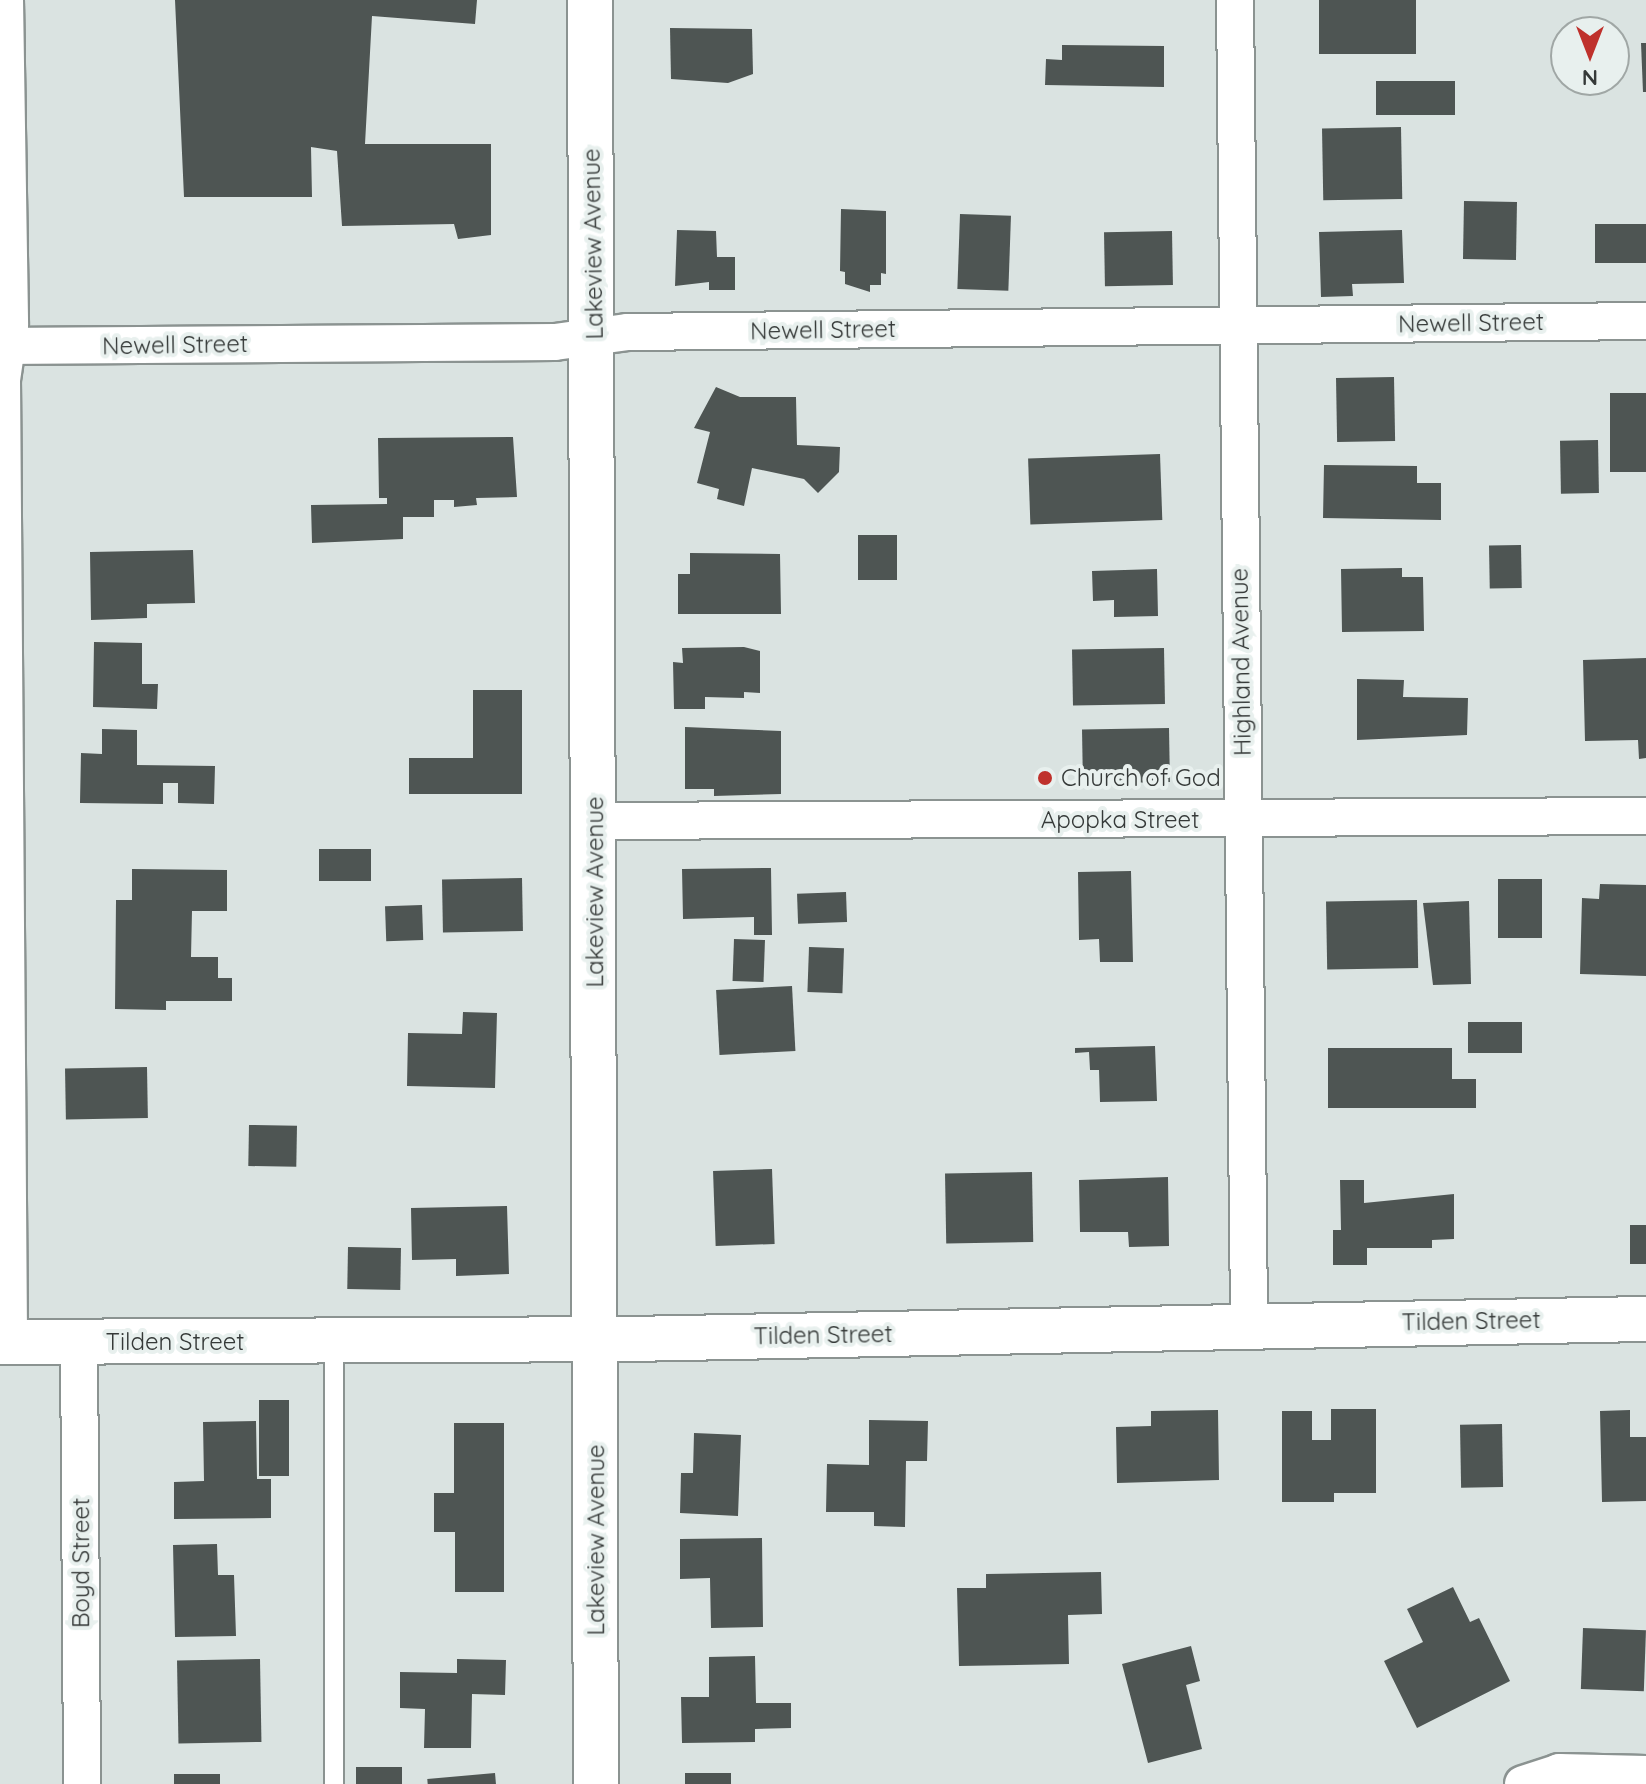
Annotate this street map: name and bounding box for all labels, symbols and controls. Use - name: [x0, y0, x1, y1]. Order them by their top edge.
- north arrow: [1550, 16, 1630, 96]
- text: N: [1582, 64, 1598, 92]
- street label: Lakeview Avenue: [577, 148, 609, 340]
- street label: Newell Street: [1398, 307, 1544, 339]
- street label: Newell Street: [750, 314, 896, 346]
- street label: Newell Street: [102, 329, 248, 361]
- street label: Highland Avenue: [1225, 568, 1257, 756]
- place label: Church of God: [1061, 764, 1221, 792]
- marker: Church of God: [1036, 769, 1054, 787]
- street label: Lakeview Avenue: [581, 796, 609, 988]
- street label: Apopka Street: [1041, 806, 1199, 834]
- street label: Tilden Street: [1401, 1305, 1541, 1337]
- street label: Tilden Street: [753, 1319, 893, 1351]
- street label: Tilden Street: [105, 1328, 245, 1356]
- street label: Lakeview Avenue: [582, 1444, 610, 1636]
- street label: Boyd Street: [67, 1498, 95, 1628]

